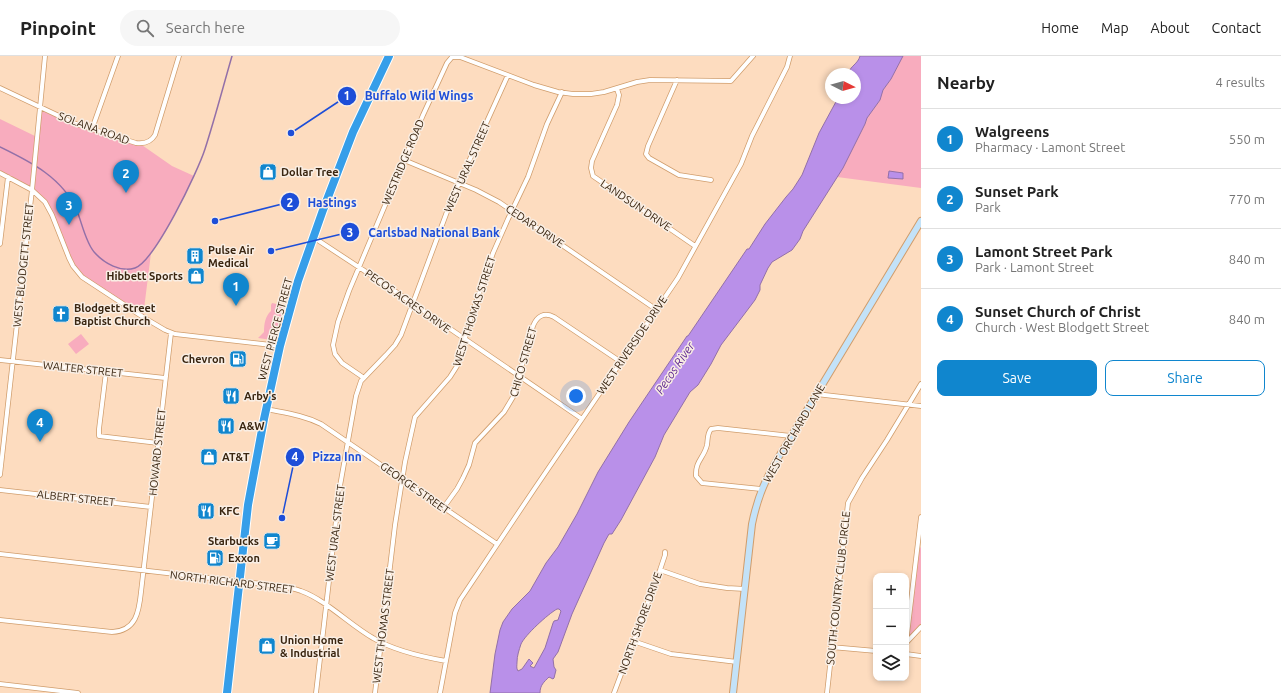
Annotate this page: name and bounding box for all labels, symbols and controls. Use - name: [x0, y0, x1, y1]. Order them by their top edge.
- search box: [120, 10, 400, 46]
- text: Pinpoint: [20, 17, 96, 39]
- icon: search: [134, 17, 156, 39]
- text: Search here: [166, 19, 245, 36]
- text: Home: [1041, 20, 1079, 36]
- text: Map: [1101, 20, 1129, 36]
- text: About: [1151, 20, 1190, 36]
- text: Contact: [1212, 20, 1261, 36]
- north arrow: [825, 68, 861, 104]
- text: Nearby: [937, 73, 995, 92]
- text: 4 results: [1215, 75, 1265, 89]
- callout: Buffalo Wild Wings: [337, 84, 482, 108]
- text: 1: [344, 89, 350, 102]
- text: Buffalo Wild Wings: [365, 89, 474, 102]
- street label: SOLANA ROAD: [57, 110, 132, 147]
- street label: WESTRIDGE ROAD: [380, 117, 427, 207]
- street label: WEST URAL STREET: [442, 120, 492, 214]
- text: Walgreens: [975, 123, 1049, 140]
- text: 1: [946, 132, 954, 146]
- text: 550 m: [1229, 132, 1265, 146]
- text: Pharmacy · Lamont Street: [975, 140, 1125, 154]
- pin: 2: [113, 160, 139, 193]
- shop icon: Dollar Tree: [258, 162, 278, 182]
- place label: Dollar Tree: [281, 166, 339, 178]
- street label: LANDSUN DRIVE: [598, 177, 674, 233]
- text: Sunset Park: [975, 183, 1059, 200]
- callout: Hastings: [280, 190, 365, 214]
- pin: 3: [56, 192, 82, 225]
- text: 2: [946, 192, 954, 206]
- text: 770 m: [1229, 192, 1265, 206]
- text: 2: [287, 196, 294, 209]
- text: Hastings: [307, 196, 357, 209]
- text: Park: [975, 200, 1001, 214]
- street label: WEST BLODGETT STREET: [11, 202, 35, 328]
- street label: CEDAR DRIVE: [504, 202, 566, 250]
- callout: Carlsbad National Bank: [340, 220, 508, 244]
- text: 3: [347, 226, 353, 239]
- text: Carlsbad National Bank: [368, 226, 500, 239]
- text: Lamont Street Park: [975, 243, 1113, 260]
- place label: Pulse Air Medical: [208, 244, 255, 269]
- building icon: Pulse Air Medical: [185, 246, 205, 266]
- text: 3: [946, 252, 954, 266]
- text: 840 m: [1229, 252, 1265, 266]
- street label: WEST THOMAS STREET: [450, 254, 498, 368]
- text: Park · Lamont Street: [975, 260, 1094, 274]
- shop icon: Hibbett Sports: [186, 266, 206, 286]
- street label: PECOS ACRES DRIVE: [363, 267, 453, 335]
- place label: Hibbett Sports: [106, 270, 183, 282]
- pin: 1: [223, 273, 249, 306]
- street label: WEST PIERCE STREET: [256, 276, 294, 382]
- street label: WEST RIVERSIDE DRIVE: [595, 294, 669, 396]
- place label: Blodgett Street Baptist Church: [74, 302, 156, 327]
- text: Sunset Church of Christ: [975, 303, 1141, 320]
- church icon: Blodgett Street Baptist Church: [51, 304, 71, 324]
- text: 4: [946, 312, 954, 326]
- text: 840 m: [1229, 312, 1265, 326]
- text: Church · West Blodgett Street: [975, 320, 1149, 334]
- street label: CHICO STREET: [507, 326, 539, 398]
- water label: Pecos River: [653, 339, 697, 396]
- fuel station icon: Chevron: [228, 349, 248, 369]
- place label: Chevron: [182, 353, 225, 365]
- street label: WALTER STREET: [42, 359, 124, 379]
- button: Save: [937, 360, 1097, 396]
- button: Share: [1105, 360, 1265, 396]
- street label: WEST ORCHARD LANE: [761, 382, 827, 484]
- restaurant icon: Arby's: [221, 386, 241, 406]
- your location: [566, 386, 586, 406]
- place label: Arby's: [244, 390, 276, 402]
- street label: HOWARD STREET: [146, 408, 168, 496]
- pin: 4: [27, 409, 53, 442]
- restaurant icon: A&W: [216, 416, 236, 436]
- place label: A&W: [239, 420, 265, 432]
- callout: Pizza Inn: [285, 445, 370, 469]
- shop icon: AT&T: [199, 447, 219, 467]
- text: 4: [292, 450, 299, 463]
- text: Pizza Inn: [312, 450, 362, 463]
- place label: AT&T: [222, 451, 250, 463]
- street label: GEORGE STREET: [378, 460, 452, 516]
- street label: WEST URAL STREET: [323, 484, 347, 582]
- street label: ALBERT STREET: [36, 488, 116, 508]
- restaurant icon: KFC: [196, 501, 216, 521]
- place label: KFC: [219, 505, 239, 517]
- street label: SOUTH COUNTRY CLUB CIRCLE: [824, 511, 852, 665]
- cafe icon: Starbucks: [262, 531, 282, 551]
- place label: Starbucks: [208, 535, 259, 547]
- fuel station icon: Exxon: [205, 548, 225, 568]
- place label: Exxon: [228, 552, 260, 564]
- street label: NORTH RICHARD STREET: [169, 568, 295, 596]
- street label: WEST THOMAS STREET: [370, 568, 396, 684]
- street label: NORTH SHORE DRIVE: [616, 570, 664, 676]
- map controls: [873, 573, 909, 681]
- button: +: [873, 573, 909, 609]
- button: −: [873, 609, 909, 645]
- place label: Union Home & Industrial: [280, 634, 343, 659]
- shop icon: Union Home & Industrial: [257, 636, 277, 656]
- button: layers: [873, 645, 909, 681]

